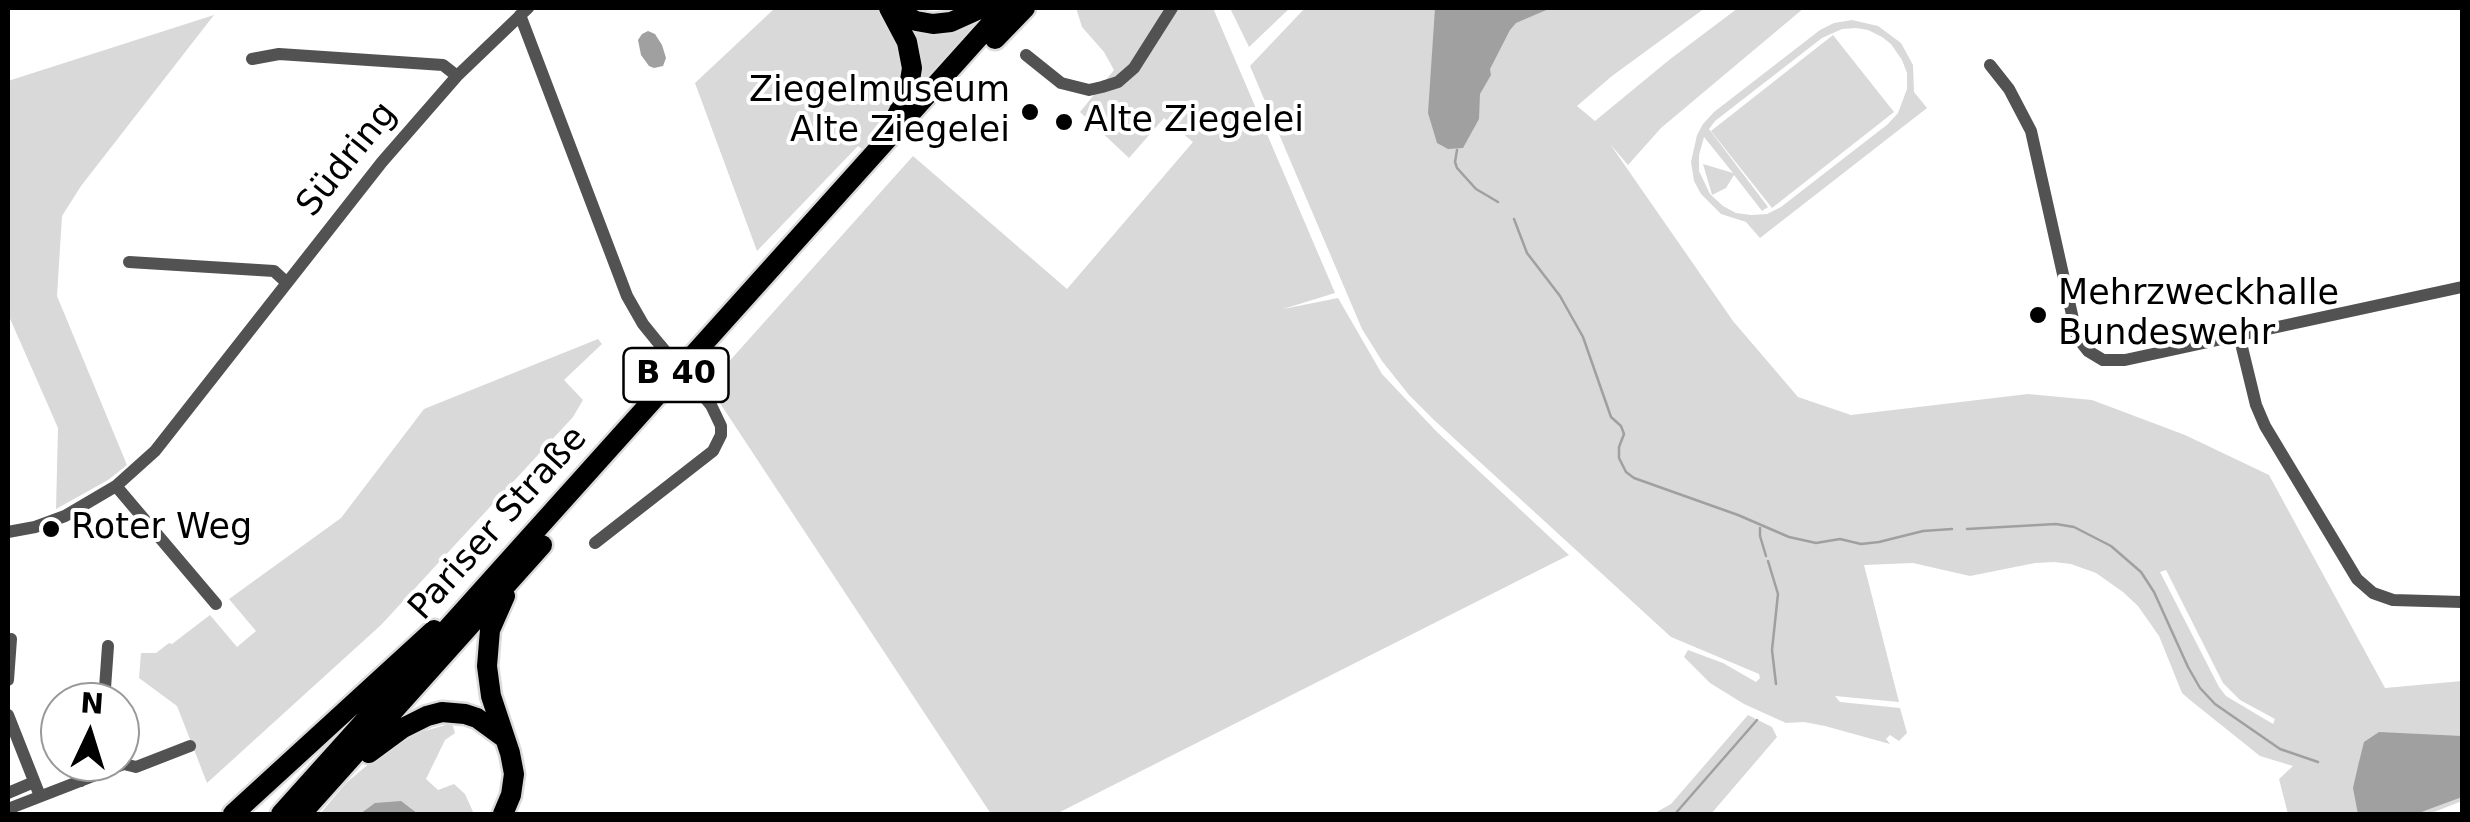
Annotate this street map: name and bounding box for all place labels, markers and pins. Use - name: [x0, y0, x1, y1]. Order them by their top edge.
- place label: Ziegelmuseum Alte Ziegelei: [749, 71, 1010, 153]
- marker: Ziegelmuseum Alte Ziegelei: [1019, 101, 1041, 123]
- place label: Alte Ziegelei: [1084, 101, 1304, 143]
- marker: Alte Ziegelei: [1053, 111, 1075, 133]
- place label: Mehrzweckhalle Bundeswehr: [2058, 274, 2339, 356]
- marker: Mehrzweckhalle Bundeswehr: [2027, 304, 2049, 326]
- place label: Roter Weg: [71, 508, 252, 550]
- marker: Roter Weg: [40, 518, 62, 540]

